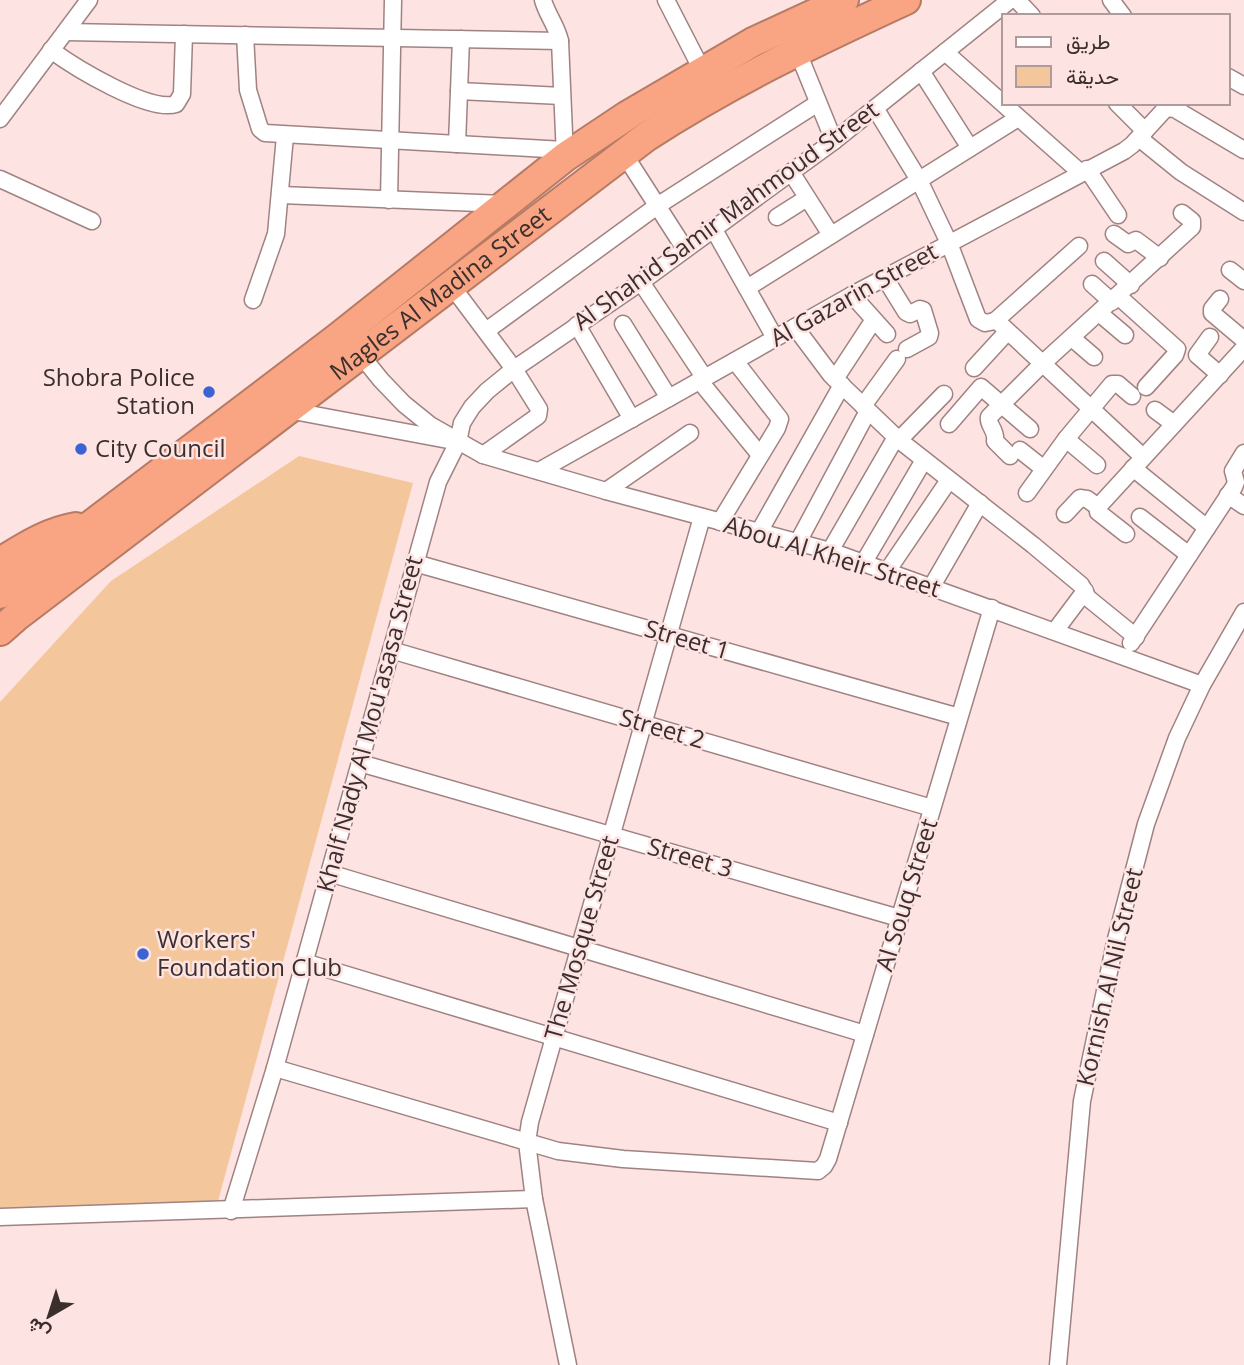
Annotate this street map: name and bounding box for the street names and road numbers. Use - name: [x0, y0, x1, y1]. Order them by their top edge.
- street label: Al Shahid Samir Mahmoud Street: [566, 93, 885, 337]
- street label: Magles Al Madina Street: [322, 197, 557, 387]
- street label: Al Gazarin Street: [764, 234, 943, 353]
- street label: Abou Al Kheir Street: [720, 507, 945, 604]
- street label: Khalf Nady Al Mou'asasa Street: [308, 552, 429, 896]
- street label: Street 1: [641, 611, 734, 666]
- street label: Street 2: [616, 700, 709, 755]
- street label: Al Souq Street: [867, 814, 944, 975]
- street label: Street 3: [644, 829, 737, 884]
- street label: The Mosque Street: [536, 831, 626, 1044]
- street label: Kornish Al Nil Street: [1067, 864, 1150, 1089]

